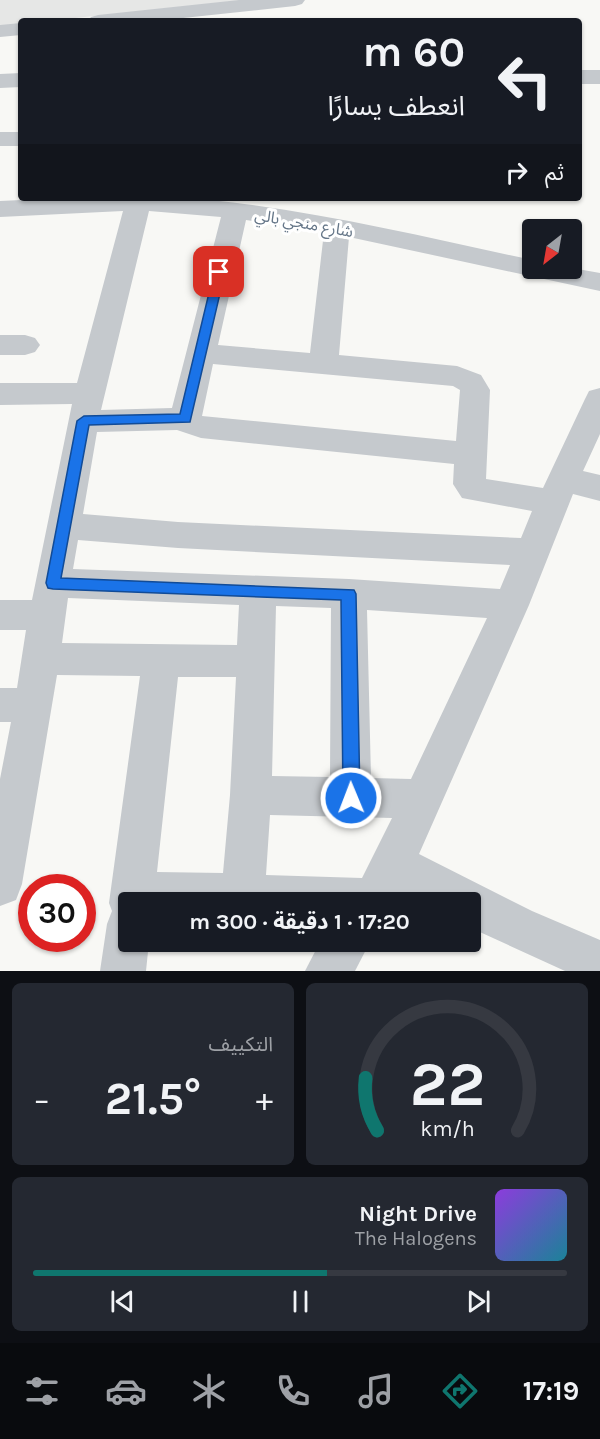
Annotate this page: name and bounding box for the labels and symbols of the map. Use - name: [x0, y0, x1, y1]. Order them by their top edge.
- street label: شارع منجي بالي: [253, 205, 355, 244]
- north arrow: [522, 219, 582, 279]
- pin: [193, 246, 244, 297]
- position arrow: [319, 766, 383, 830]
- speed limit sign: 30: [18, 874, 96, 952]

